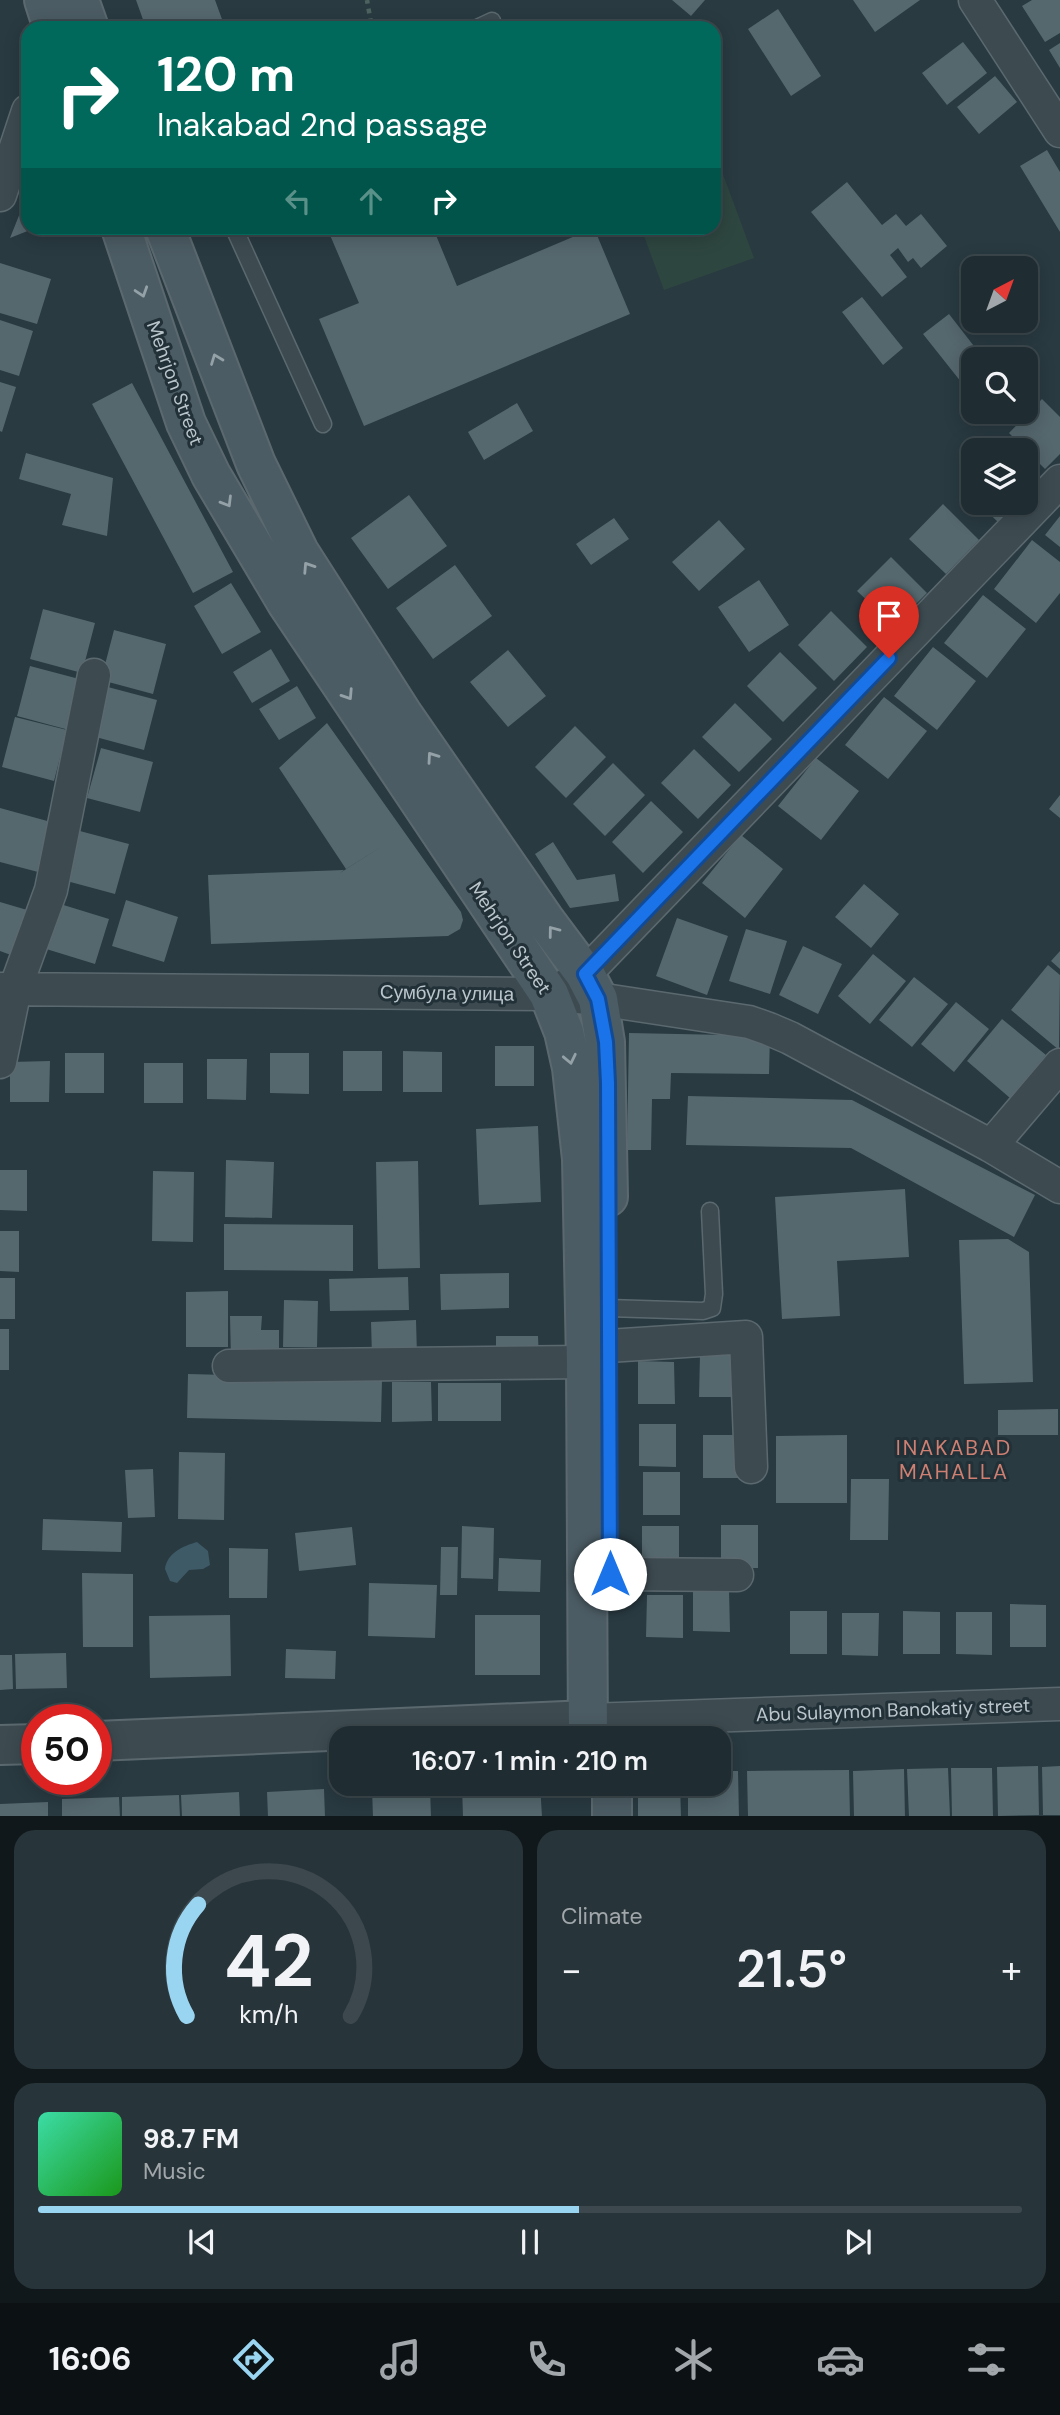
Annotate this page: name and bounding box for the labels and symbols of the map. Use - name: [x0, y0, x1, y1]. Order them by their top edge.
- north arrow: [961, 256, 1038, 332]
- one-way arrow: [134, 286, 149, 298]
- street label: Mehrjon Street: [141, 317, 209, 449]
- one-way arrow: [210, 354, 224, 366]
- one-way arrow: [219, 495, 232, 508]
- one-way arrow: [303, 561, 316, 574]
- pin: [859, 586, 919, 658]
- one-way arrow: [340, 687, 352, 700]
- one-way arrow: [428, 752, 440, 765]
- street label: Mehrjon Street: [463, 877, 557, 999]
- one-way arrow: [549, 926, 561, 939]
- street label: Сумбула улица: [380, 979, 515, 1007]
- one-way arrow: [561, 1053, 576, 1065]
- district label: INAKABAD MAHALLA: [896, 1434, 1012, 1486]
- position arrow: [573, 1537, 647, 1611]
- street label: Abu Sulaymon Banokatiy street: [755, 1693, 1031, 1727]
- speed limit sign: 50: [21, 1704, 112, 1795]

